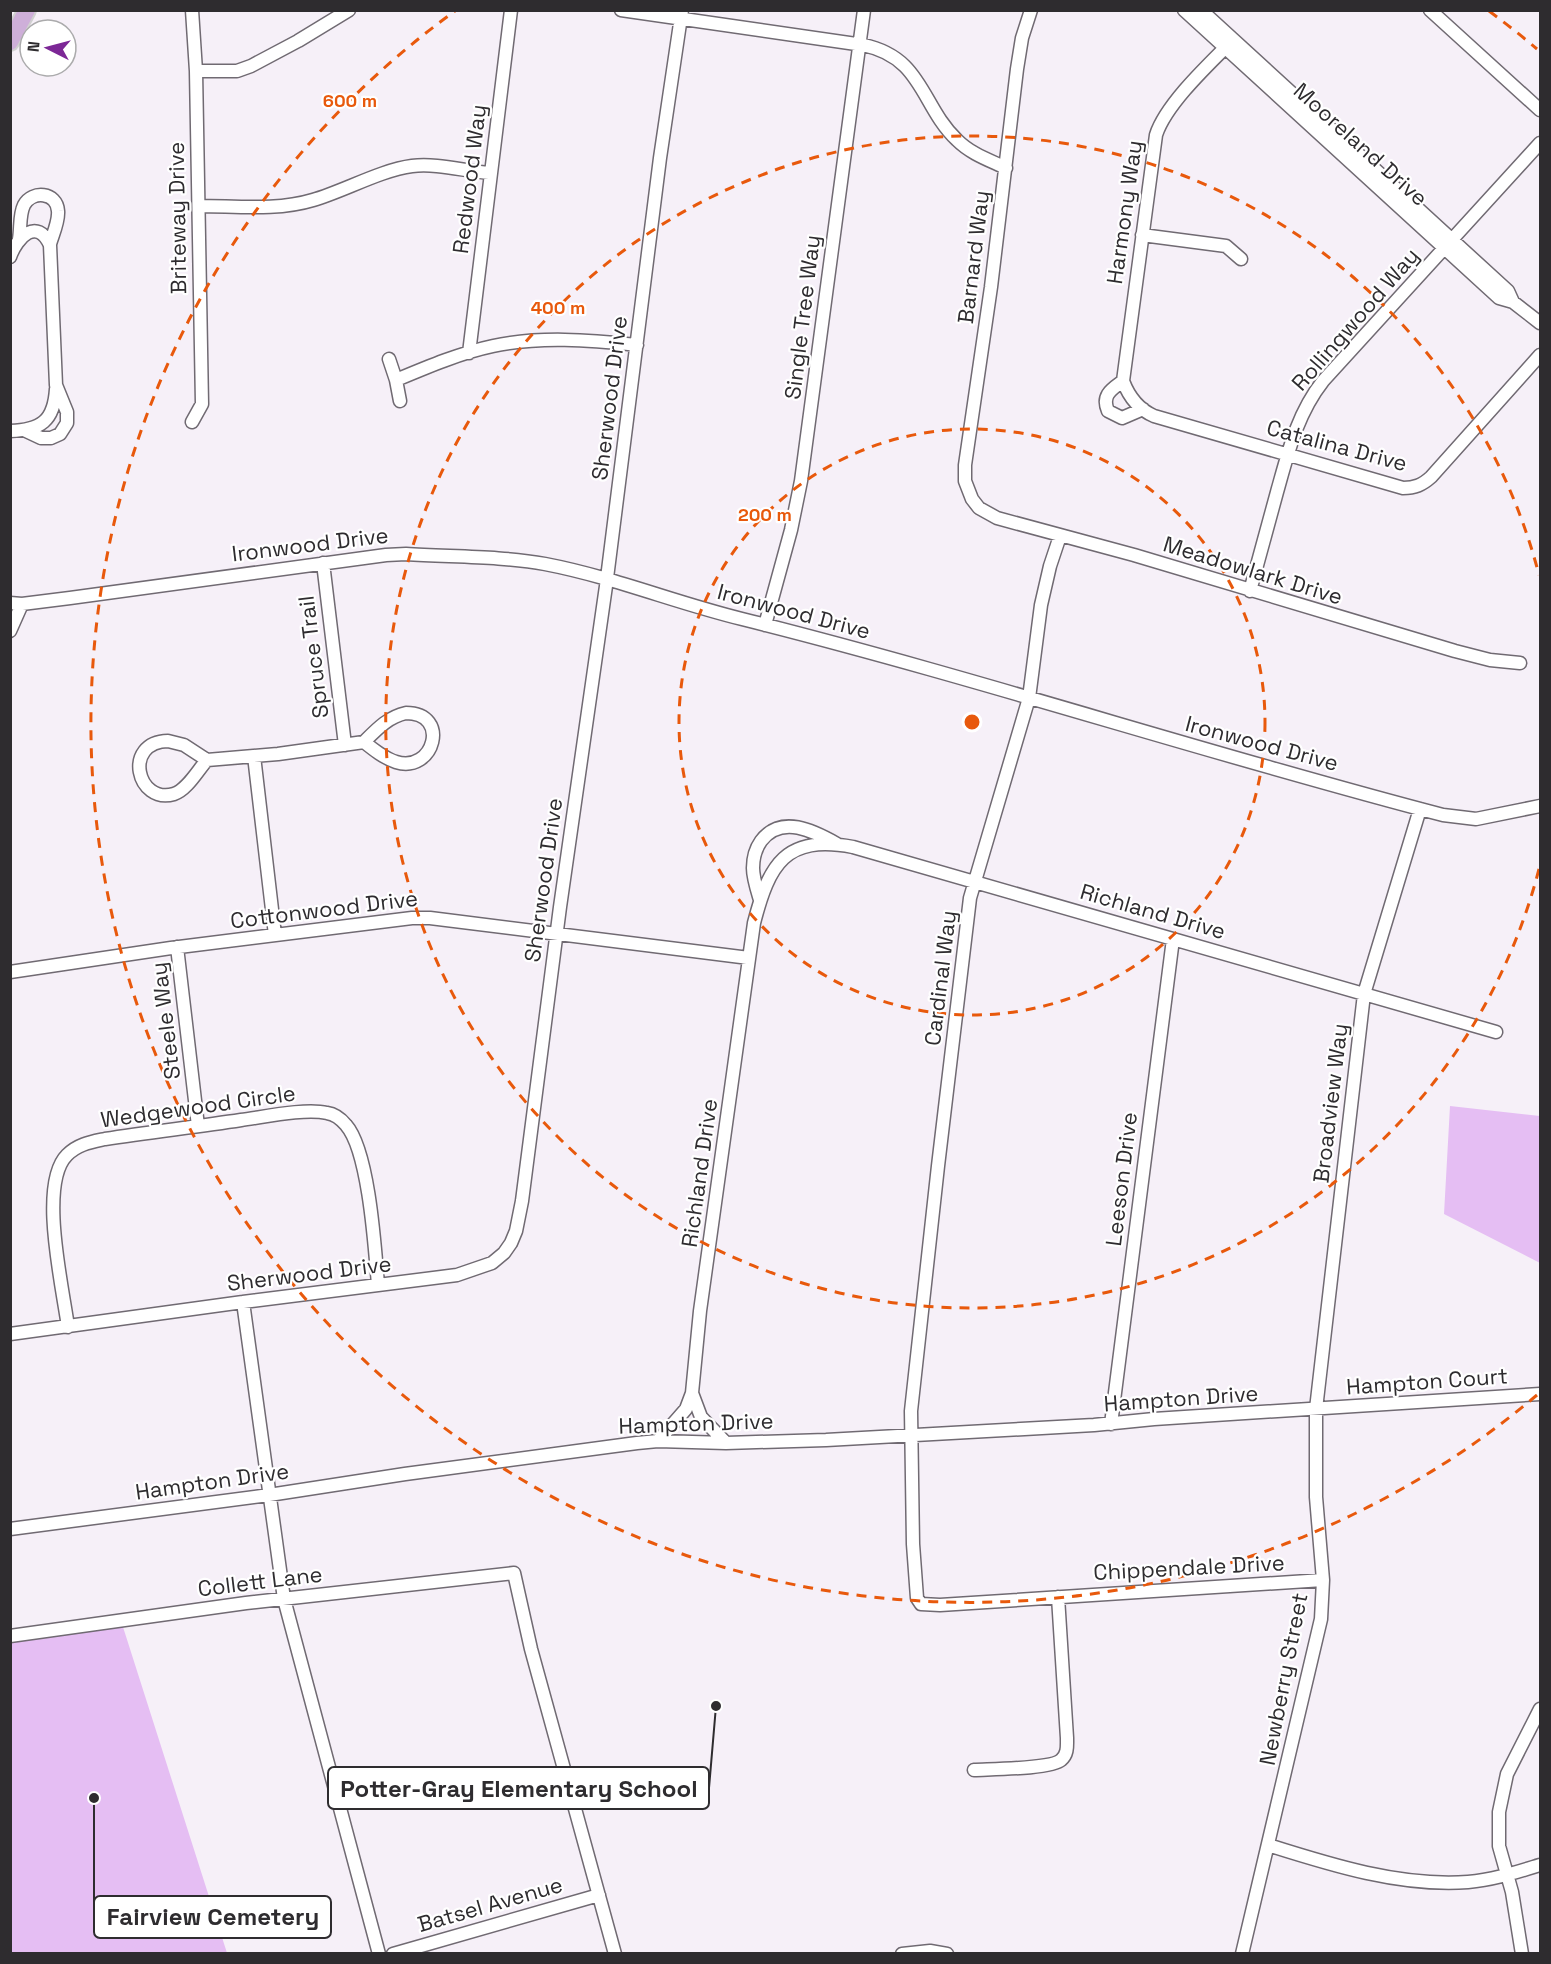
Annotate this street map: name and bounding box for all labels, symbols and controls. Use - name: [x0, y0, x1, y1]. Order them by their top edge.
- north arrow: [18, 18, 78, 78]
- text: N: [23, 40, 45, 53]
- street label: Mooreland Drive: [1288, 76, 1434, 212]
- text: 600 m: [323, 89, 377, 112]
- street label: Redwood Way: [446, 103, 492, 255]
- street label: Harmony Way: [1100, 138, 1148, 286]
- street label: Briteway Drive: [162, 142, 192, 294]
- street label: Barnard Way: [951, 189, 995, 325]
- street label: Single Tree Way: [778, 233, 826, 401]
- street label: Rollingwood Way: [1285, 242, 1425, 396]
- text: 400 m: [531, 296, 585, 319]
- street label: Sherwood Drive: [585, 314, 633, 482]
- street label: Catalina Drive: [1264, 413, 1410, 477]
- text: 200 m: [738, 503, 792, 526]
- street label: Ironwood Drive: [230, 521, 390, 567]
- street label: Meadowlark Drive: [1160, 529, 1346, 611]
- street label: Ironwood Drive: [714, 577, 874, 645]
- street label: Spruce Trail: [292, 594, 334, 720]
- street label: Ironwood Drive: [1182, 709, 1342, 777]
- centre of rings: [962, 712, 982, 732]
- street label: Sherwood Drive: [518, 796, 568, 964]
- street label: Richland Drive: [1077, 877, 1229, 945]
- street label: Cottonwood Drive: [228, 884, 420, 934]
- street label: Cardinal Way: [918, 909, 962, 1047]
- street label: Steele Way: [144, 961, 186, 1081]
- street label: Broadview Way: [1306, 1022, 1354, 1184]
- street label: Wedgewood Circle: [99, 1078, 297, 1134]
- street label: Richland Drive: [675, 1097, 723, 1249]
- street label: Leeson Drive: [1099, 1110, 1143, 1248]
- street label: Sherwood Drive: [225, 1249, 393, 1297]
- street label: Hampton Court: [1345, 1361, 1509, 1401]
- street label: Hampton Drive: [1103, 1379, 1259, 1417]
- street label: Hampton Drive: [618, 1406, 774, 1440]
- street label: Hampton Drive: [133, 1456, 291, 1506]
- street label: Chippendale Drive: [1093, 1548, 1285, 1586]
- street label: Collett Lane: [196, 1559, 324, 1603]
- street label: Newberry Street: [1253, 1590, 1313, 1768]
- callout: Potter-Gray Elementary School: [328, 1767, 709, 1809]
- text: Potter-Gray Elementary School: [340, 1773, 698, 1804]
- street label: Batsel Avenue: [414, 1870, 566, 1938]
- callout: Fairview Cemetery: [94, 1896, 331, 1938]
- text: Fairview Cemetery: [107, 1901, 319, 1932]

